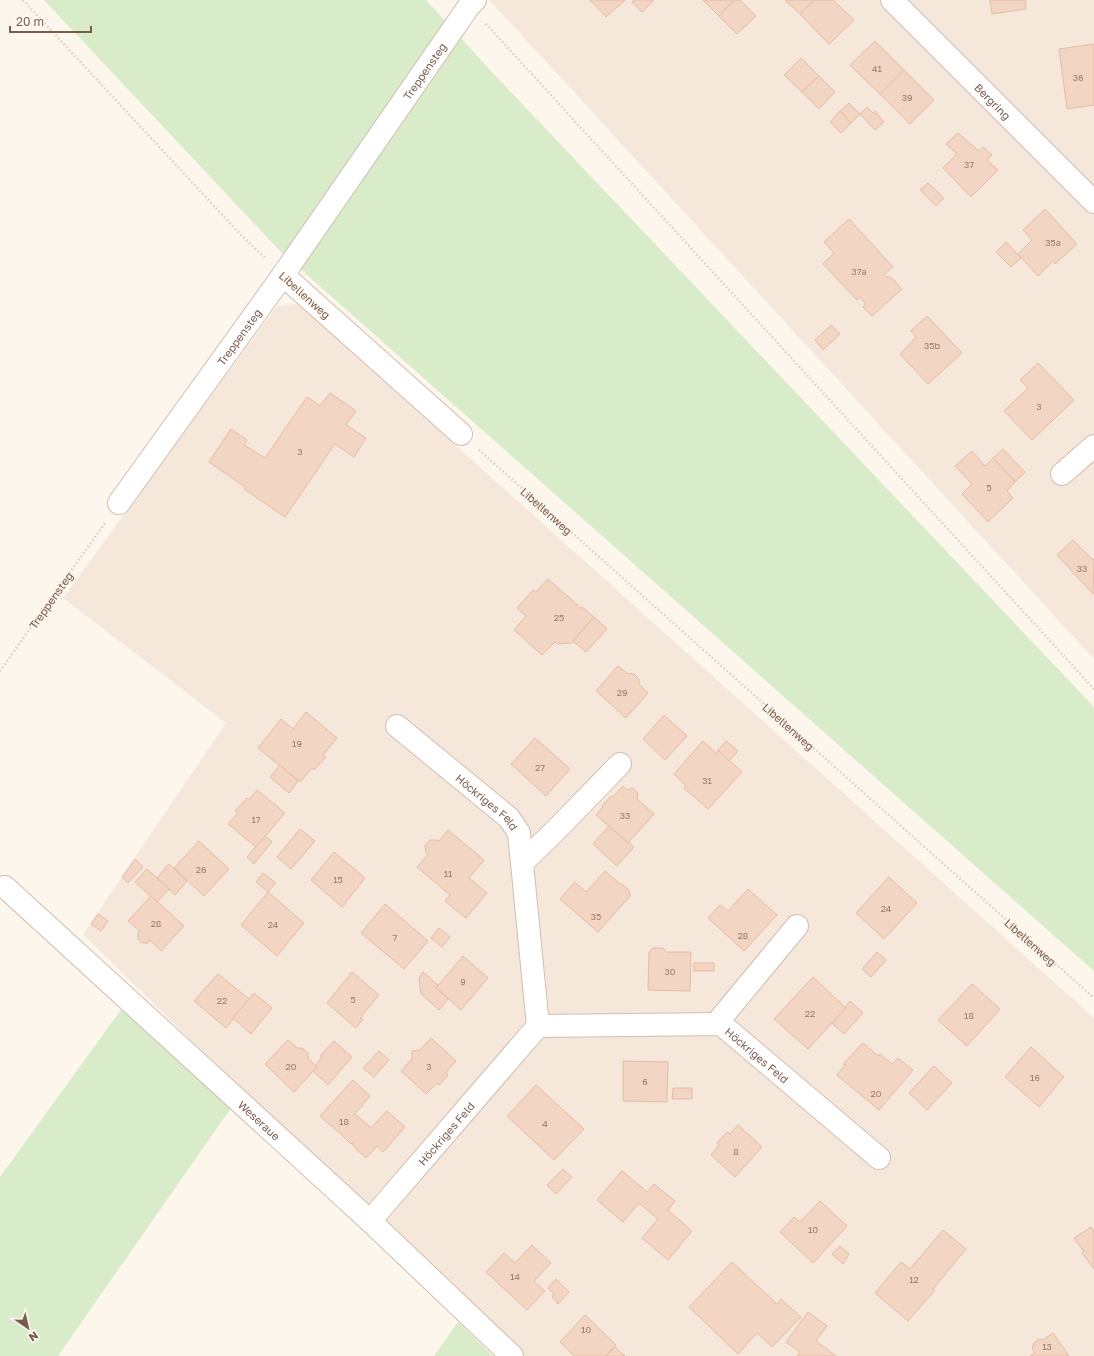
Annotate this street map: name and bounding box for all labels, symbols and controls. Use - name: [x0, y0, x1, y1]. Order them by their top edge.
- scale bar: [10, 8, 91, 34]
- text: 20 m: [16, 14, 44, 29]
- street label: Treppensteg: [400, 40, 448, 102]
- house number: 41: [872, 63, 883, 74]
- house number: 36: [1073, 72, 1083, 83]
- street label: Bergring: [972, 80, 1014, 122]
- house number: 39: [902, 92, 912, 103]
- house number: 37: [964, 159, 974, 170]
- house number: 35a: [1045, 237, 1061, 248]
- house number: 37a: [851, 266, 867, 277]
- street label: Libellenweg: [277, 269, 333, 321]
- street label: Treppensteg: [214, 306, 263, 367]
- house number: 35b: [924, 340, 940, 351]
- house number: 3: [1036, 401, 1042, 412]
- house number: 3: [297, 446, 303, 457]
- house number: 5: [986, 482, 992, 493]
- street label: Libellenweg: [519, 484, 575, 537]
- house number: 33: [1077, 563, 1087, 574]
- street label: Treppensteg: [26, 569, 75, 631]
- house number: 25: [554, 612, 564, 623]
- house number: 29: [617, 687, 627, 698]
- street label: Libellenweg: [760, 700, 817, 752]
- house number: 19: [292, 738, 302, 749]
- house number: 27: [535, 762, 545, 773]
- street label: Höckriges Feld: [453, 771, 521, 832]
- house number: 31: [702, 775, 712, 786]
- house number: 33: [620, 810, 630, 821]
- house number: 17: [251, 814, 261, 825]
- house number: 26: [196, 864, 206, 875]
- house number: 11: [444, 868, 453, 879]
- house number: 15: [333, 874, 343, 885]
- house number: 24: [881, 903, 892, 914]
- house number: 35: [591, 911, 601, 922]
- street label: Libellenweg: [1002, 915, 1059, 968]
- house number: 28: [151, 918, 161, 929]
- house number: 24: [268, 919, 279, 930]
- house number: 28: [738, 930, 748, 941]
- house number: 7: [393, 932, 398, 943]
- house number: 30: [665, 966, 676, 977]
- house number: 9: [460, 976, 466, 987]
- house number: 5: [350, 994, 356, 1005]
- house number: 22: [217, 995, 227, 1006]
- house number: 22: [805, 1008, 815, 1019]
- house number: 18: [964, 1010, 974, 1021]
- street label: Höckriges Feld: [723, 1024, 792, 1085]
- house number: 20: [286, 1061, 297, 1072]
- house number: 3: [426, 1061, 432, 1072]
- house number: 16: [1030, 1072, 1040, 1083]
- house number: 6: [642, 1076, 648, 1087]
- house number: 20: [871, 1088, 882, 1099]
- street label: Weseraue: [236, 1097, 283, 1142]
- street label: Höckriges Feld: [415, 1099, 476, 1167]
- house number: 18: [339, 1116, 349, 1127]
- house number: 4: [542, 1118, 548, 1129]
- house number: 8: [733, 1146, 739, 1157]
- house number: 10: [808, 1224, 818, 1235]
- house number: 14: [510, 1271, 520, 1282]
- house number: 12: [909, 1274, 919, 1285]
- north arrow: [8, 1308, 48, 1348]
- house number: 10: [581, 1324, 591, 1335]
- text: N: [27, 1329, 41, 1344]
- house number: 13: [1042, 1341, 1052, 1352]

